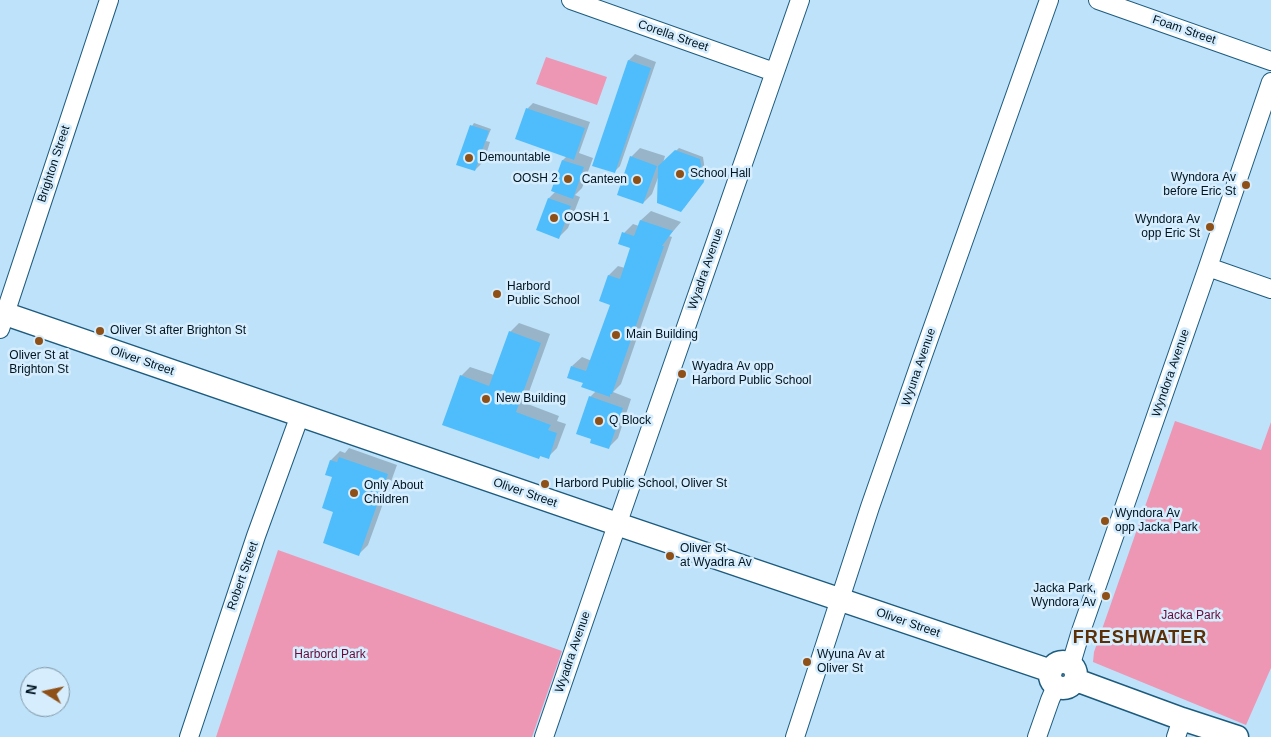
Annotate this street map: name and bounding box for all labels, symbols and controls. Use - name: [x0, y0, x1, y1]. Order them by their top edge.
- street label: Foam Street: [1150, 12, 1218, 48]
- street label: Corella Street: [636, 17, 710, 55]
- street label: Brighton Street: [35, 124, 73, 204]
- place label: Demountable: [479, 151, 550, 165]
- marker: Demountable: [463, 152, 475, 164]
- place label: School Hall: [690, 167, 751, 181]
- marker: School Hall: [674, 168, 686, 180]
- place label: Wyndora Av before Eric St: [1163, 171, 1236, 199]
- place label: OOSH 2: [513, 172, 558, 186]
- marker: OOSH 2: [562, 173, 574, 185]
- place label: Canteen: [582, 173, 627, 187]
- marker: Canteen: [631, 174, 643, 186]
- marker: Wyndora Av before Eric St: [1240, 179, 1252, 191]
- place label: OOSH 1: [564, 211, 609, 225]
- marker: OOSH 1: [548, 212, 560, 224]
- place label: Wyndora Av opp Eric St: [1135, 213, 1200, 241]
- marker: Wyndora Av opp Eric St: [1204, 221, 1216, 233]
- street label: Wyadra Avenue: [685, 226, 727, 312]
- place label: Harbord Public School: [507, 280, 580, 308]
- marker: Harbord Public School: [491, 288, 503, 300]
- place label: Oliver St after Brighton St: [110, 324, 246, 338]
- marker: Oliver St after Brighton St: [94, 325, 106, 337]
- street label: Wyuna Avenue: [899, 326, 939, 408]
- street label: Wyndora Avenue: [1149, 327, 1193, 419]
- place label: Main Building: [626, 328, 698, 342]
- marker: Main Building: [610, 329, 622, 341]
- marker: Oliver St at Brighton St: [33, 335, 45, 347]
- street label: Oliver Street: [108, 343, 176, 379]
- place label: Oliver St at Brighton St: [9, 349, 69, 377]
- place label: Wyadra Av opp Harbord Public School: [692, 360, 811, 388]
- marker: Wyadra Av opp Harbord Public School: [676, 368, 688, 380]
- place label: New Building: [496, 392, 566, 406]
- marker: New Building: [480, 393, 492, 405]
- place label: Q Block: [609, 414, 651, 428]
- marker: Q Block: [593, 415, 605, 427]
- street label: Oliver Street: [491, 475, 559, 511]
- place label: Harbord Public School, Oliver St: [555, 477, 727, 491]
- marker: Harbord Public School, Oliver St: [539, 478, 551, 490]
- place label: Only About Children: [364, 479, 423, 507]
- marker: Only About Children: [348, 487, 360, 499]
- place label: Wyndora Av opp Jacka Park: [1115, 507, 1198, 535]
- marker: Wyndora Av opp Jacka Park: [1099, 515, 1111, 527]
- street label: Robert Street: [225, 540, 261, 612]
- place label: Oliver St at Wyadra Av: [680, 542, 752, 570]
- marker: Oliver St at Wyadra Av: [664, 550, 676, 562]
- place label: Jacka Park, Wyndora Av: [1031, 582, 1096, 610]
- marker: Jacka Park, Wyndora Av: [1100, 590, 1112, 602]
- street label: Oliver Street: [874, 605, 942, 641]
- street label: Wyadra Avenue: [552, 609, 594, 695]
- park label: Jacka Park: [1161, 609, 1221, 623]
- district label: FRESHWATER: [1071, 627, 1209, 649]
- park label: Harbord Park: [294, 648, 366, 662]
- place label: Wyuna Av at Oliver St: [817, 648, 885, 676]
- marker: Wyuna Av at Oliver St: [801, 656, 813, 668]
- north arrow: [20, 667, 70, 717]
- text: N: [22, 683, 40, 696]

